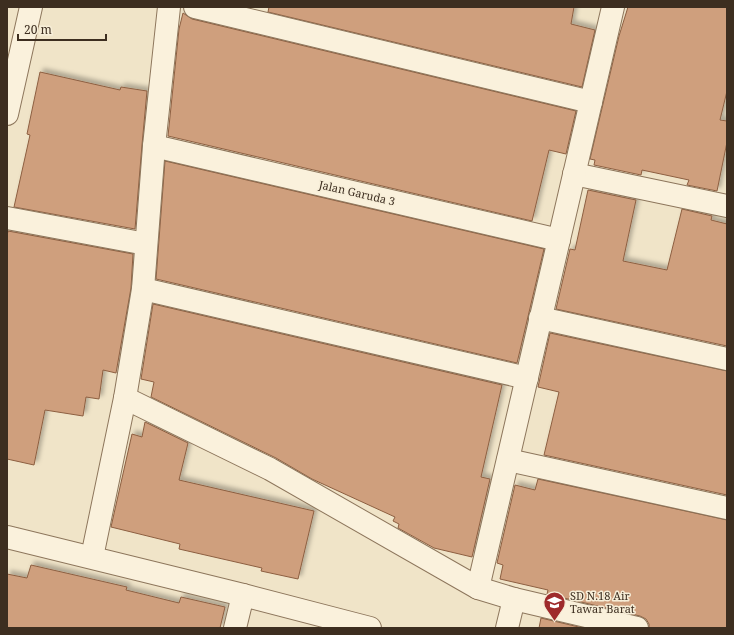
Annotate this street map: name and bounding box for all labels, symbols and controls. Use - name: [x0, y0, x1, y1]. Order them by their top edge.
- scale bar: [18, 16, 106, 42]
- text: 20 m: [24, 21, 52, 38]
- street label: Jalan Garuda 3: [317, 176, 397, 209]
- place label: SD N.18 Air Tawar Barat: [570, 588, 635, 616]
- school or university icon: SD N.18 Air Tawar Barat: [542, 589, 568, 622]

